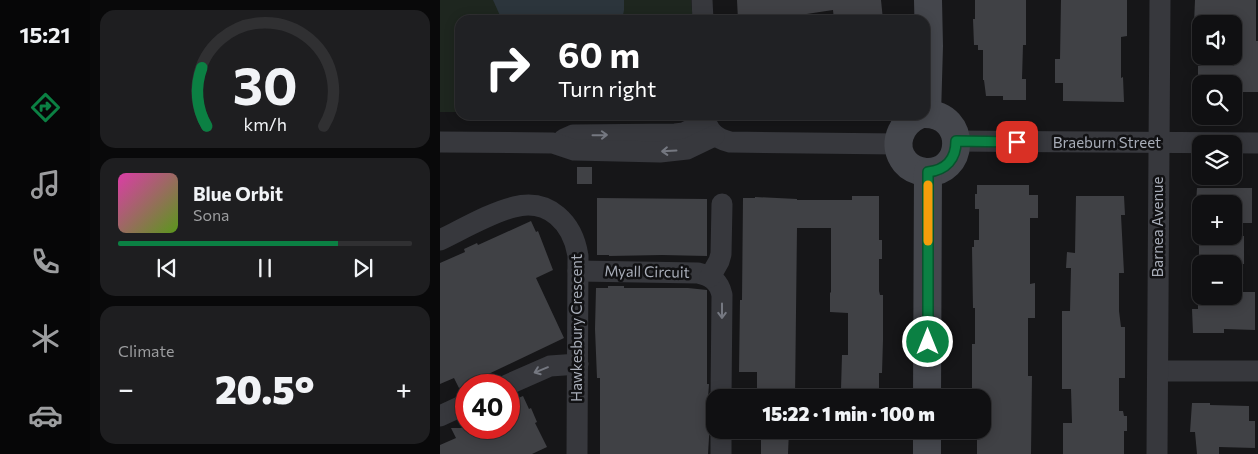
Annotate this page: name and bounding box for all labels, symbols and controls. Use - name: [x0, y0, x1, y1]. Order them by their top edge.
- map controls: [1192, 15, 1242, 305]
- button: sound: [1192, 15, 1242, 65]
- text: 15:21: [19, 21, 71, 48]
- text: 60 m: [558, 32, 640, 75]
- icon: right: [475, 35, 540, 100]
- text: 30: [233, 52, 297, 116]
- text: Turn right: [558, 75, 656, 102]
- button: search: [1192, 75, 1242, 125]
- icon: directions: [28, 90, 63, 125]
- text: km/h: [243, 113, 287, 135]
- pin: [996, 121, 1038, 163]
- icon: arrive: [1003, 128, 1031, 156]
- one-way arrow: [592, 130, 608, 140]
- street label: Braeburn Street: [1053, 133, 1161, 151]
- button: layers: [1192, 135, 1242, 185]
- one-way arrow: [661, 147, 677, 156]
- icon: music: [28, 167, 63, 202]
- street label: Barnea Avenue: [1148, 177, 1166, 277]
- text: Blue Orbit: [193, 182, 283, 205]
- button: +: [1192, 195, 1242, 245]
- text: Sona: [193, 205, 229, 224]
- icon: phone: [28, 244, 63, 279]
- icon: previous: [153, 254, 181, 282]
- icon: pause: [251, 254, 279, 282]
- icon: next: [349, 254, 377, 282]
- street label: Hawkesbury Crescent: [567, 254, 585, 402]
- button: −: [1192, 255, 1242, 305]
- street label: Myall Circuit: [604, 261, 690, 281]
- one-way arrow: [717, 302, 727, 319]
- position arrow: [901, 315, 953, 367]
- icon: climate: [28, 321, 63, 356]
- text: Climate: [118, 341, 174, 360]
- text: 20.5°: [215, 365, 315, 412]
- one-way arrow: [534, 365, 549, 375]
- text: −: [118, 371, 134, 405]
- text: +: [396, 371, 412, 405]
- speed limit sign: 40: [455, 374, 520, 439]
- icon: car: [28, 398, 63, 433]
- text: 15:22 · 1 min · 100 m: [762, 402, 935, 425]

